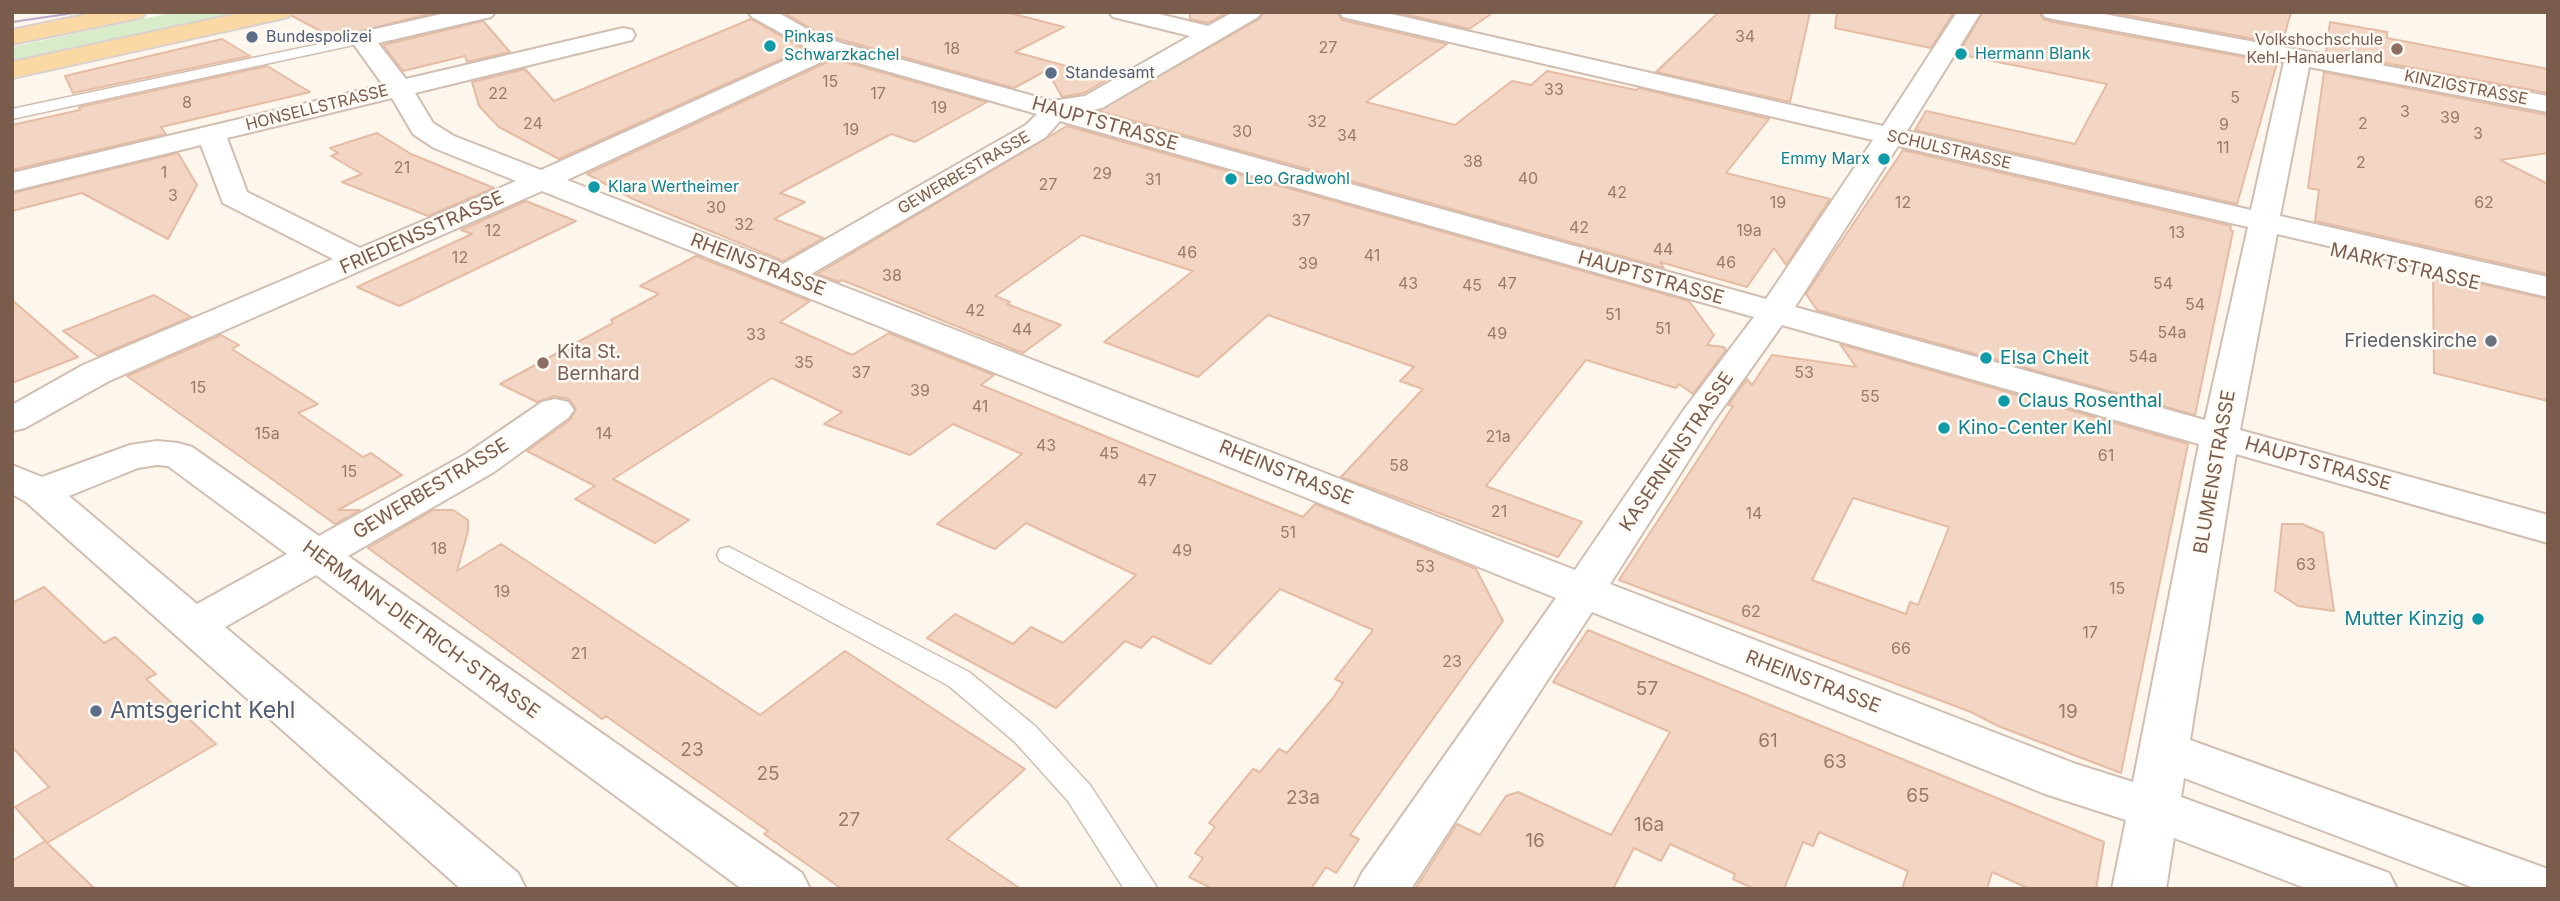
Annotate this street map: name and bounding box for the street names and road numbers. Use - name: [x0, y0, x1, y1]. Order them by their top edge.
- street label: KINZIGSTRASSE: [2403, 67, 2529, 109]
- street label: HONSELLSTRASSE: [244, 81, 390, 135]
- street label: HAUPTSTRASSE: [1029, 92, 1181, 156]
- street label: SCHULSTRASSE: [1885, 126, 2013, 174]
- street label: GEWERBESTRASSE: [895, 127, 1033, 219]
- street label: FRIEDENSSTRASSE: [336, 187, 508, 279]
- street label: RHEINSTRASSE: [687, 229, 829, 301]
- street label: MARKTSTRASSE: [2328, 239, 2482, 295]
- street label: HAUPTSTRASSE: [1575, 246, 1727, 310]
- street label: KASERNENSTRASSE: [1615, 368, 1739, 536]
- street label: BLUMENSTRASSE: [2189, 388, 2241, 556]
- street label: HAUPTSTRASSE: [2242, 432, 2394, 496]
- street label: GEWERBESTRASSE: [349, 434, 513, 544]
- street label: RHEINSTRASSE: [1216, 436, 1356, 510]
- street label: HERMANN-DIETRICH-STRASSE: [298, 536, 544, 724]
- street label: RHEINSTRASSE: [1742, 646, 1884, 718]

